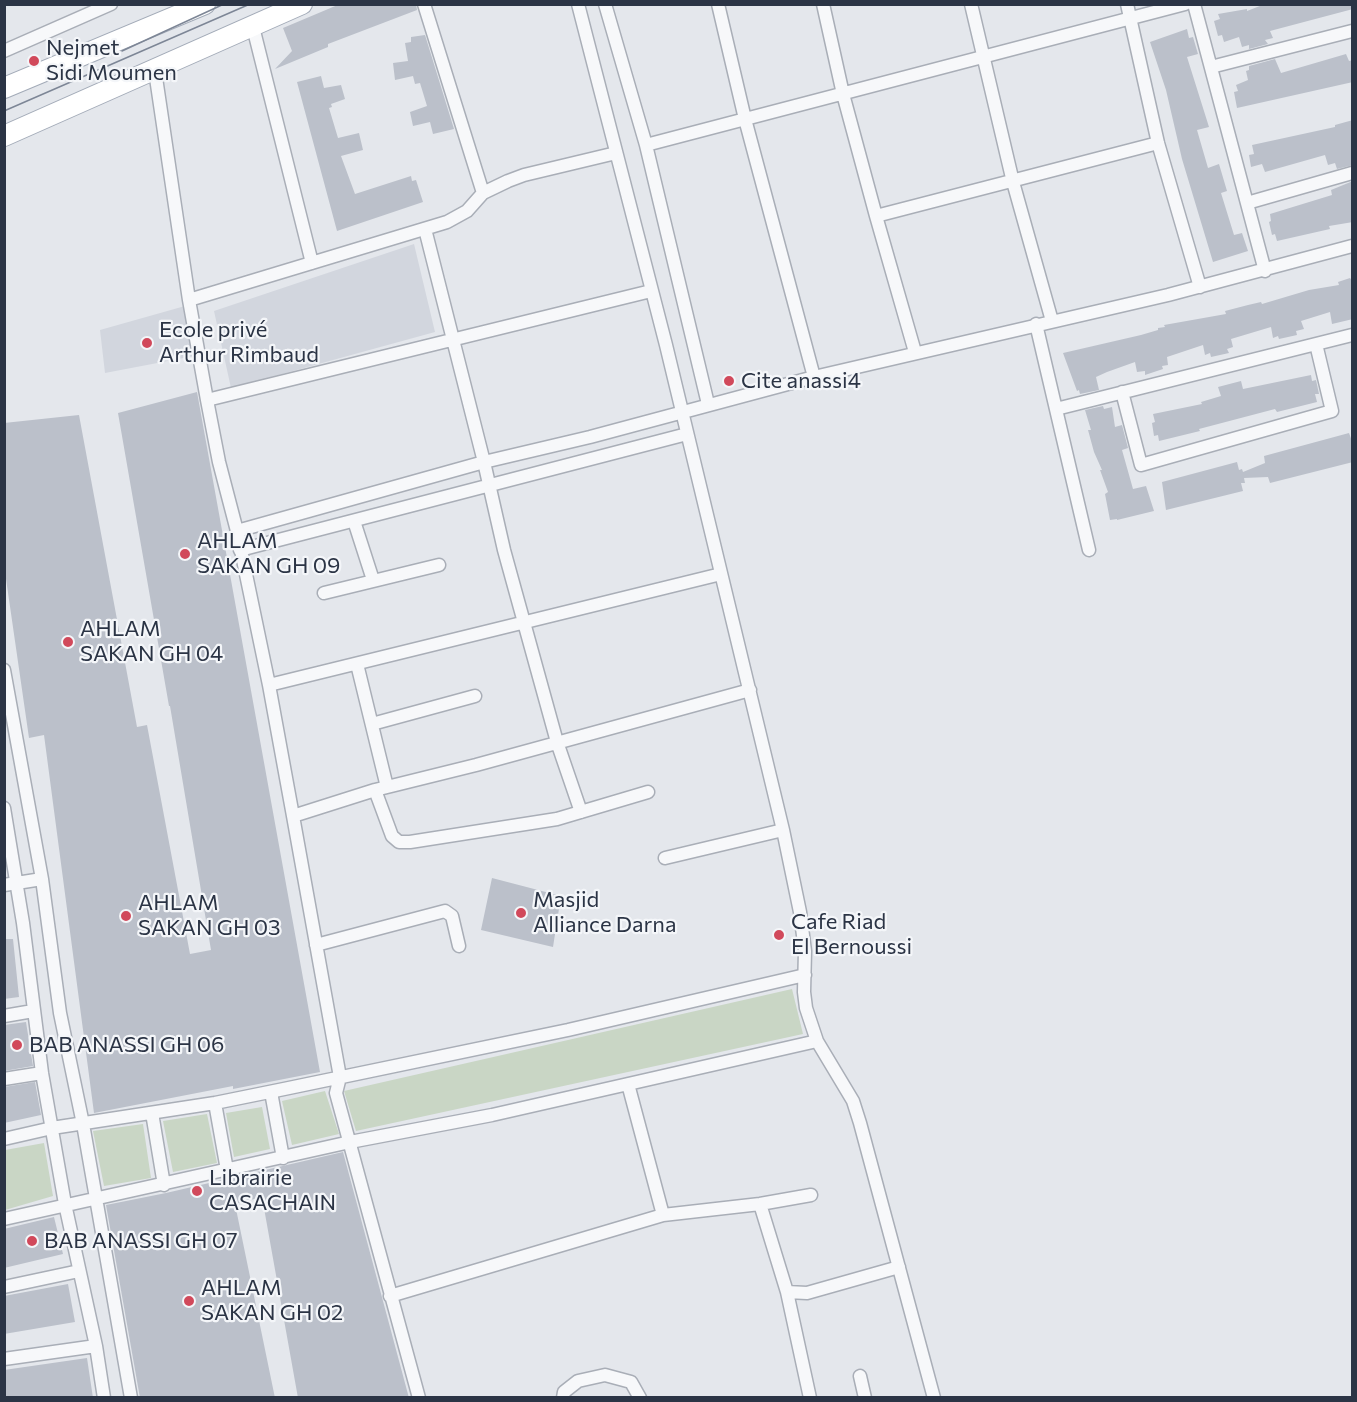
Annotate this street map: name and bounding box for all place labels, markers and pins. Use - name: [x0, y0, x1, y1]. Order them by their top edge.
- place label: Nejmet Sidi Moumen: [46, 35, 177, 86]
- marker: Nejmet Sidi Moumen: [27, 54, 41, 68]
- place label: Ecole privé Arthur Rimbaud: [159, 317, 319, 368]
- marker: Ecole privé Arthur Rimbaud: [140, 336, 154, 350]
- place label: Cite anassi4: [741, 368, 861, 394]
- marker: Cite anassi4: [722, 374, 736, 388]
- place label: AHLAM SAKAN GH 09: [197, 528, 340, 580]
- marker: AHLAM SAKAN GH 09: [178, 547, 192, 561]
- place label: AHLAM SAKAN GH 04: [80, 616, 223, 668]
- marker: AHLAM SAKAN GH 04: [61, 635, 75, 649]
- place label: Masjid Alliance Darna: [533, 887, 676, 938]
- place label: AHLAM SAKAN GH 03: [138, 890, 280, 942]
- marker: Masjid Alliance Darna: [514, 906, 528, 920]
- marker: AHLAM SAKAN GH 03: [119, 909, 133, 923]
- place label: Cafe Riad El Bernoussi: [791, 909, 912, 960]
- marker: Cafe Riad El Bernoussi: [772, 928, 786, 942]
- place label: BAB ANASSI GH 06: [29, 1032, 224, 1058]
- marker: BAB ANASSI GH 06: [10, 1038, 24, 1052]
- place label: Librairie CASACHAIN: [209, 1165, 336, 1216]
- marker: Librairie CASACHAIN: [190, 1184, 204, 1198]
- place label: BAB ANASSI GH 07: [44, 1228, 238, 1254]
- marker: BAB ANASSI GH 07: [25, 1234, 39, 1248]
- place label: AHLAM SAKAN GH 02: [201, 1275, 343, 1326]
- marker: AHLAM SAKAN GH 02: [182, 1294, 196, 1308]

